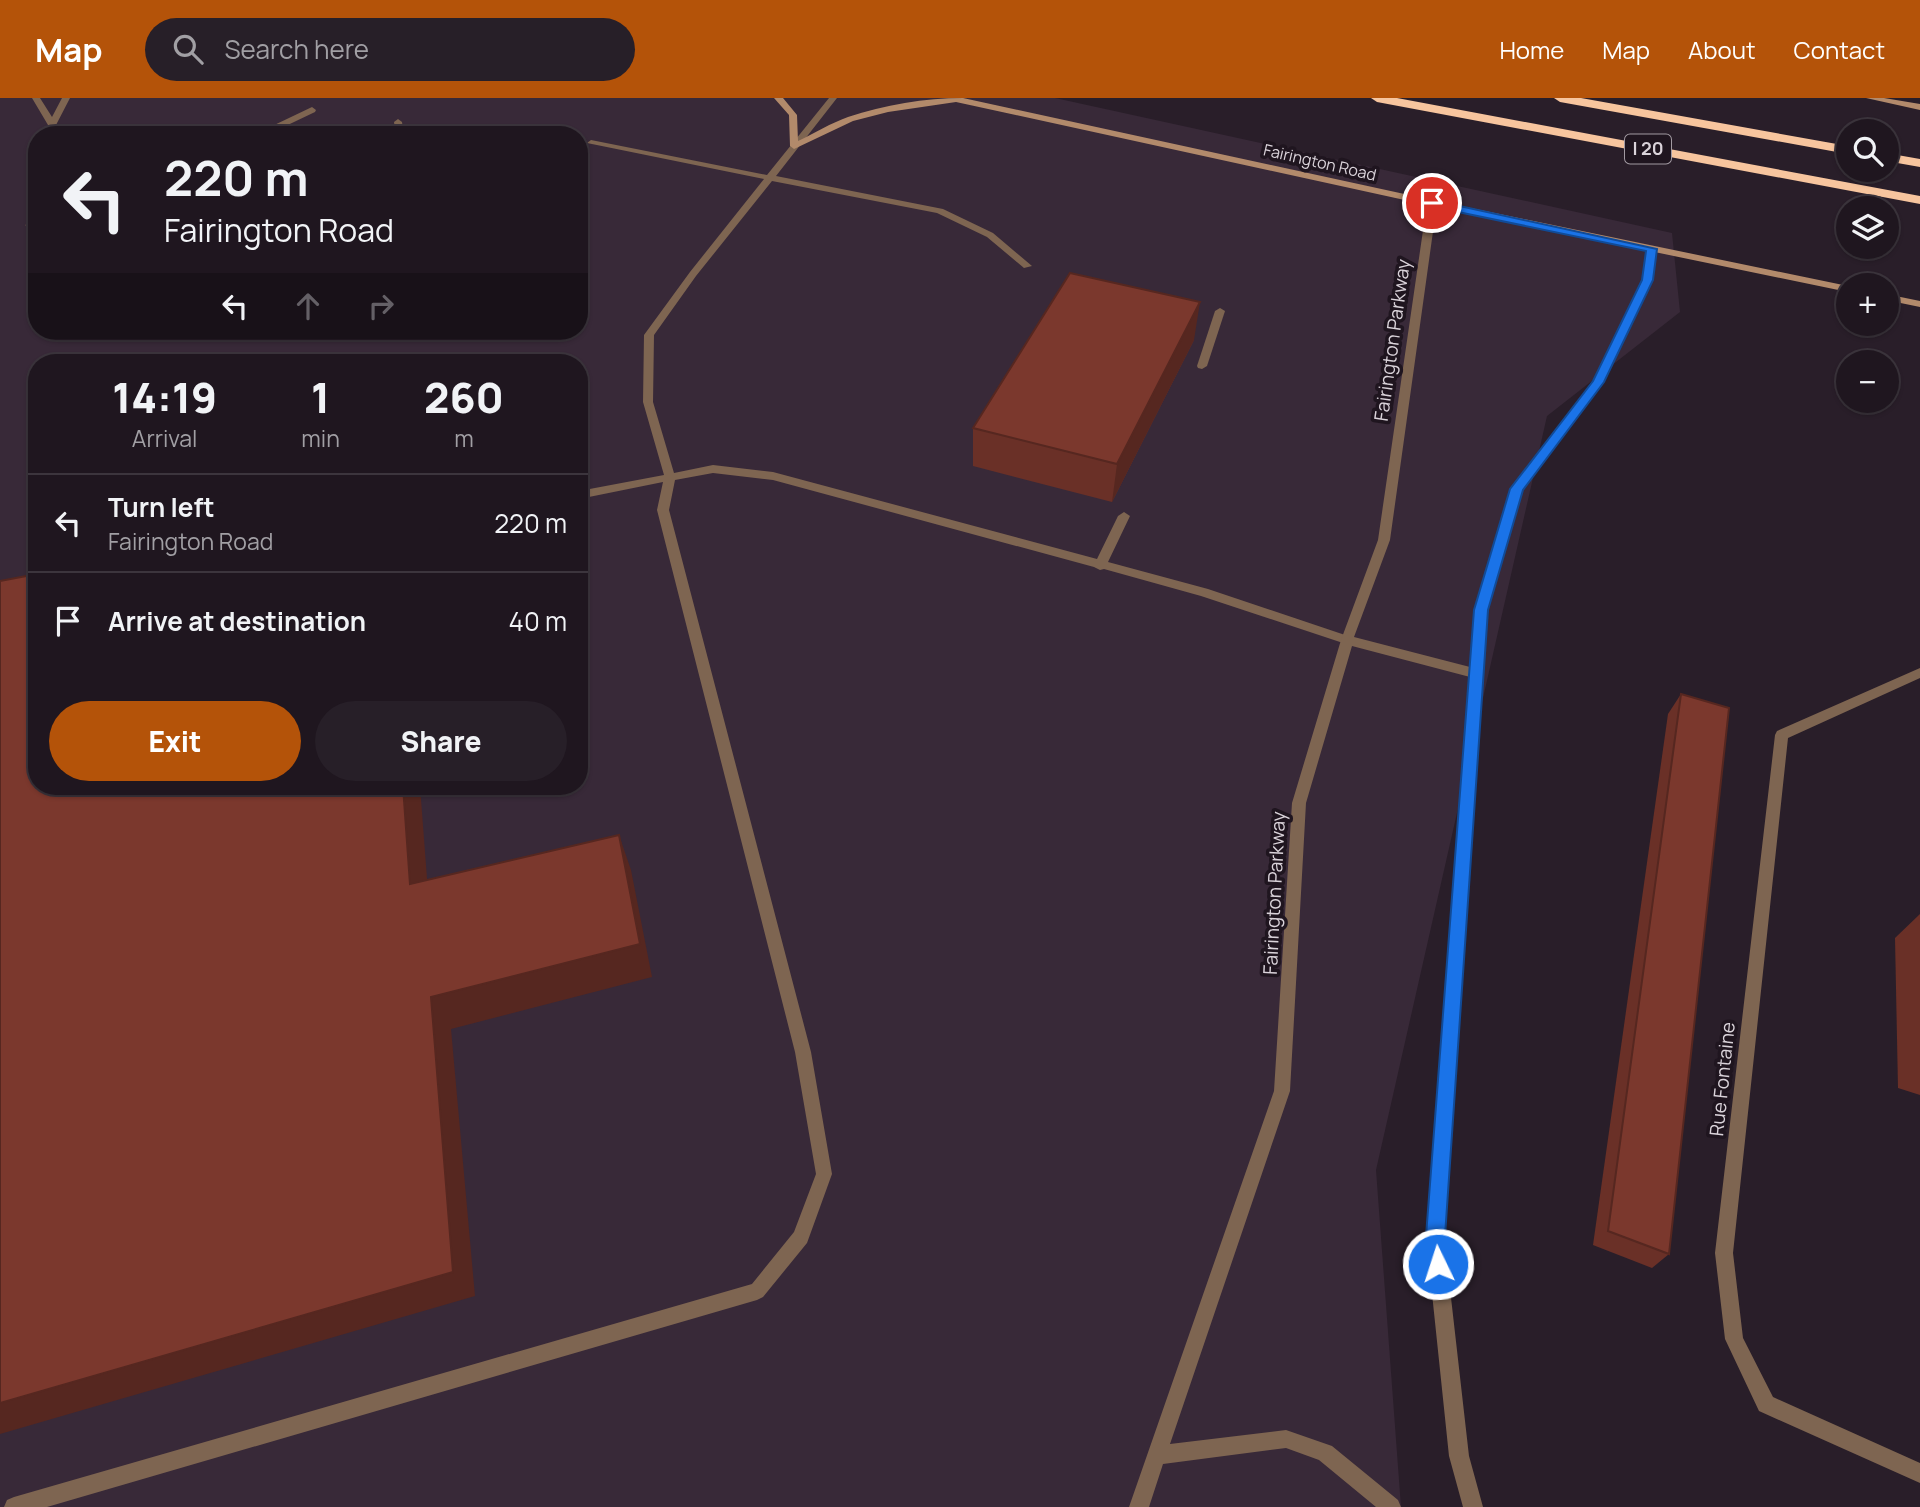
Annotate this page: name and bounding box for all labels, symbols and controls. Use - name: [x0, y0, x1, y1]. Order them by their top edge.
- search box: [145, 18, 635, 81]
- text: Map: [35, 27, 103, 72]
- icon: search: [169, 30, 207, 68]
- text: Search here: [225, 31, 369, 67]
- text: Home: [1499, 33, 1564, 66]
- text: Map: [1602, 33, 1650, 66]
- text: About: [1688, 33, 1756, 66]
- text: Contact: [1794, 33, 1885, 66]
- map controls: [1836, 119, 1899, 413]
- button: search: [1836, 119, 1899, 182]
- road number: I 20: [1625, 134, 1671, 164]
- street label: Fairington Road: [1261, 138, 1379, 186]
- text: 220 m: [164, 144, 308, 211]
- icon: left: [49, 154, 140, 245]
- pin: [1402, 173, 1462, 233]
- icon: arrive: [1413, 184, 1451, 222]
- button: layers: [1836, 196, 1899, 259]
- text: Fairington Road: [164, 208, 394, 252]
- street label: Fairington Parkway: [1368, 257, 1416, 423]
- button: +: [1836, 273, 1899, 336]
- icon: left: [216, 287, 254, 325]
- icon: ahead: [289, 287, 327, 325]
- icon: right: [362, 287, 400, 325]
- button: −: [1836, 350, 1899, 413]
- text: 14:19: [112, 368, 217, 426]
- text: 1: [311, 368, 330, 426]
- text: 260: [424, 368, 504, 426]
- text: Arrival: [132, 422, 198, 454]
- text: min: [301, 422, 340, 454]
- text: m: [454, 422, 474, 454]
- text: Turn left: [108, 489, 215, 525]
- icon: left: [49, 504, 87, 542]
- text: 220 m: [494, 505, 567, 541]
- text: Fairington Road: [108, 525, 273, 557]
- icon: arrive: [49, 602, 87, 640]
- text: Arrive at destination: [108, 603, 366, 639]
- text: 40 m: [509, 603, 567, 639]
- button: Exit: [49, 701, 301, 781]
- button: Share: [315, 701, 567, 781]
- street label: Fairington Parkway: [1257, 811, 1291, 975]
- street label: Rue Fontaine: [1703, 1021, 1741, 1137]
- position arrow: [1401, 1227, 1475, 1301]

